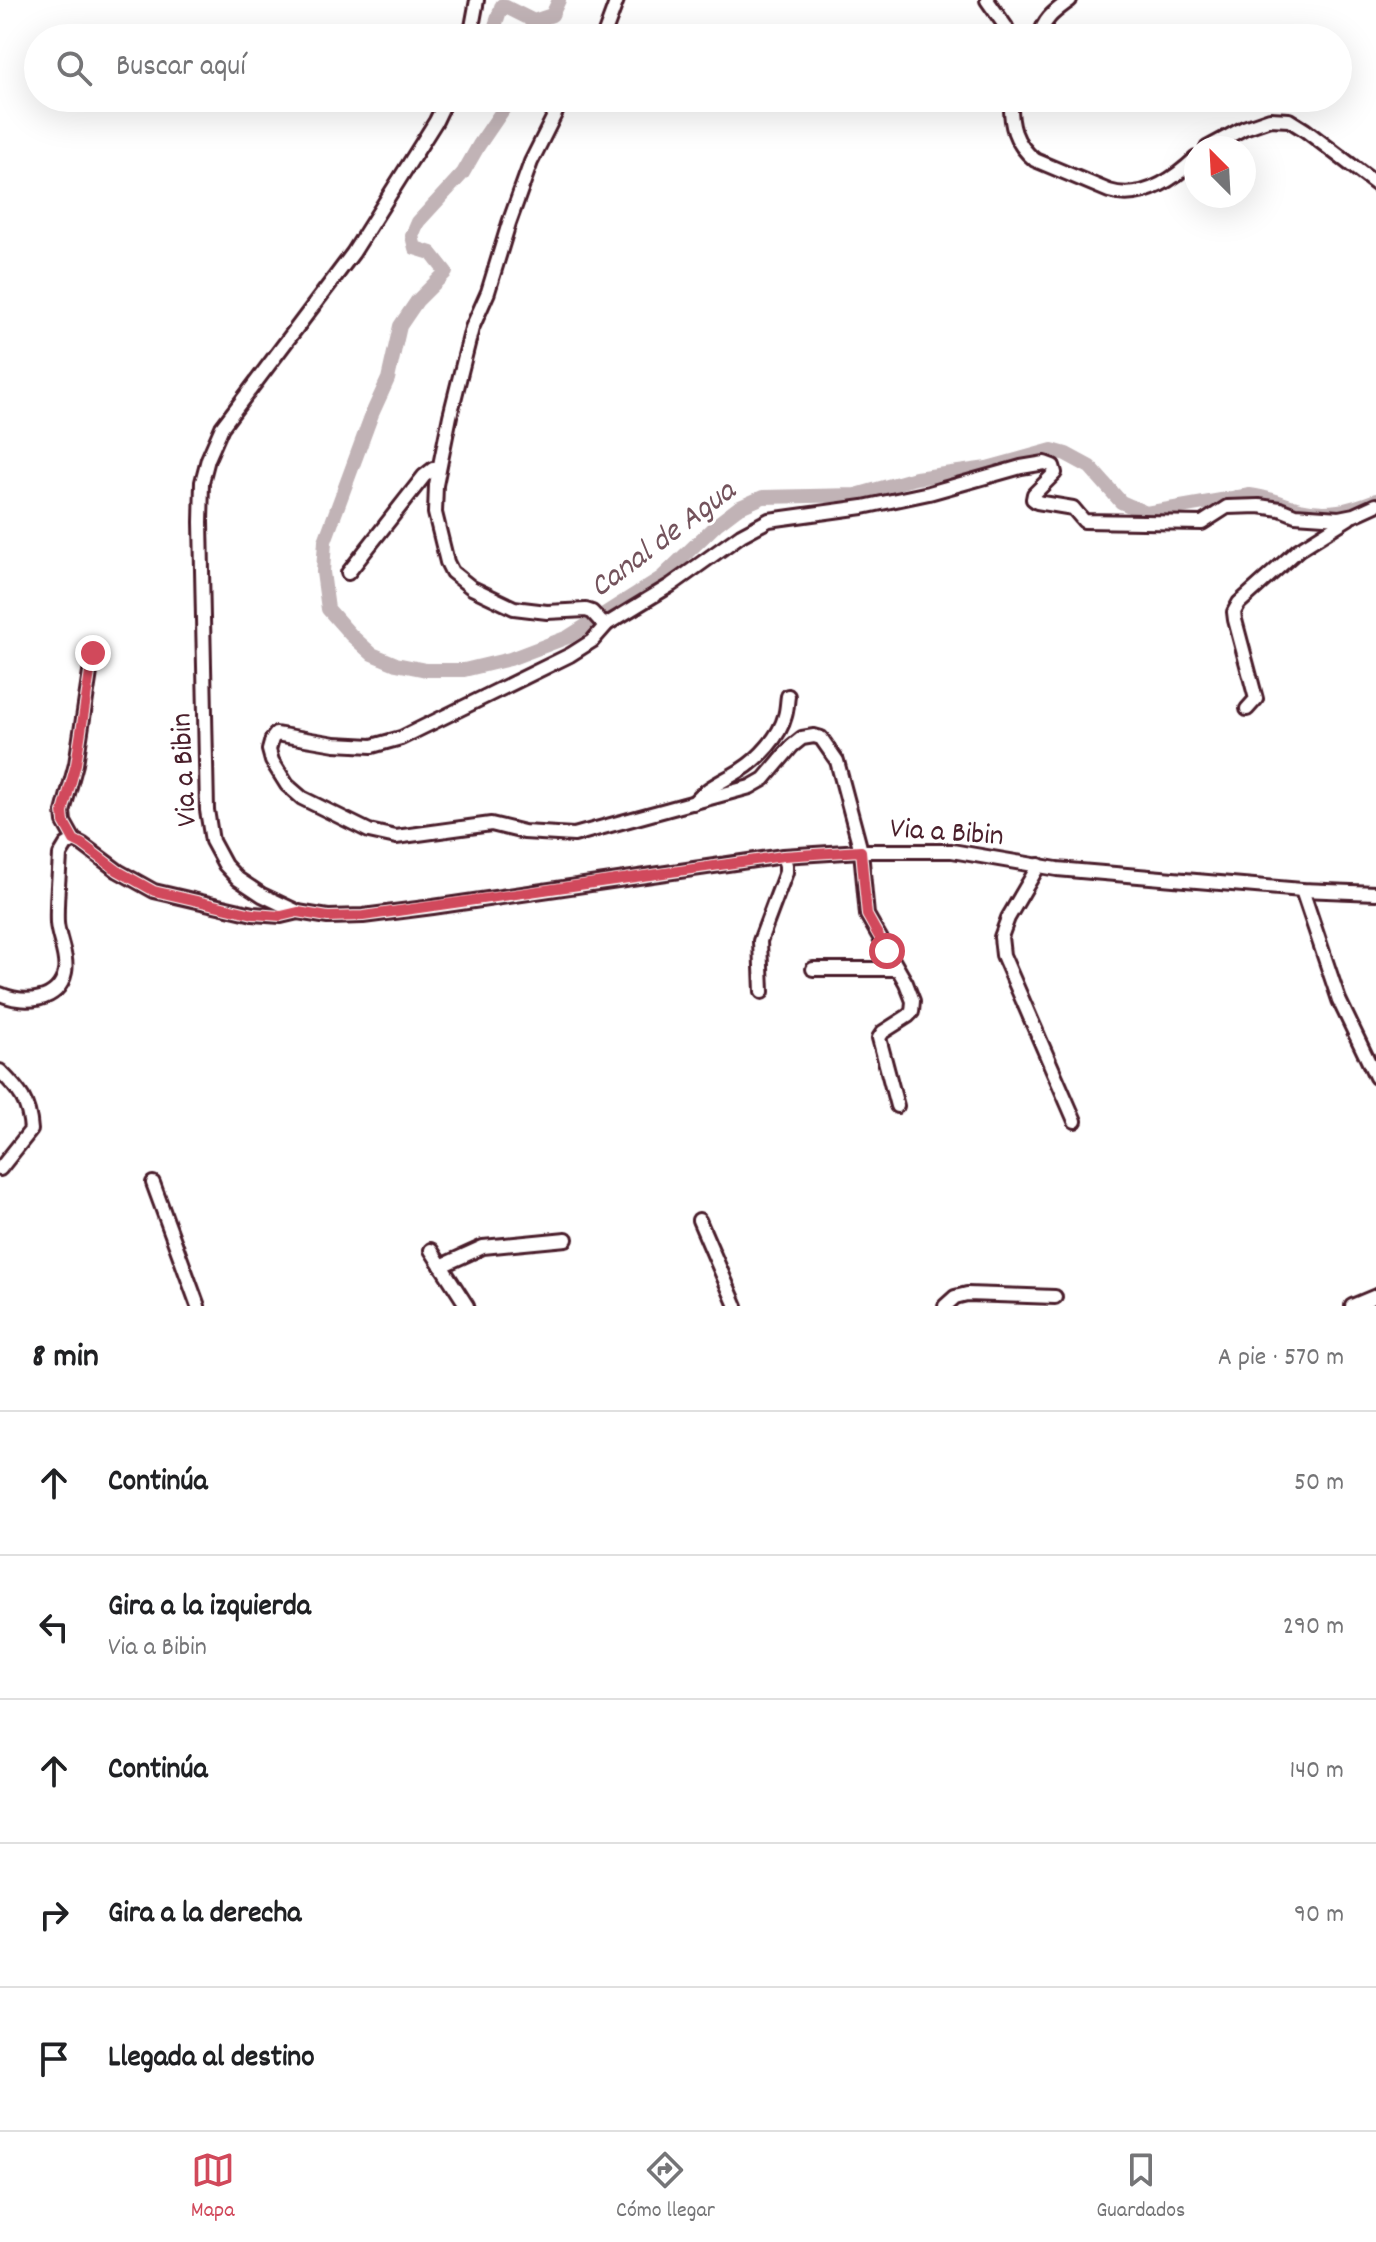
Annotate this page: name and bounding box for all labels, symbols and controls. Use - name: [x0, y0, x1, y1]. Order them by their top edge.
- search box: [24, 24, 1352, 112]
- icon: search: [52, 46, 96, 90]
- text: Buscar aquí: [116, 47, 246, 90]
- north arrow: [1184, 136, 1256, 208]
- water label: Canal de Agua: [581, 470, 748, 611]
- route end: [75, 635, 111, 671]
- street label: Via a Bibin: [162, 712, 211, 828]
- street label: Via a Bibin: [888, 809, 1005, 860]
- route start: [869, 933, 905, 969]
- text: 8 min: [32, 1334, 99, 1383]
- text: A pie · 570 m: [1218, 1340, 1344, 1377]
- icon: ahead: [32, 1461, 76, 1505]
- text: Continúa: [108, 1462, 207, 1505]
- text: 50 m: [1294, 1465, 1344, 1502]
- text: Gira a la izquierda: [108, 1587, 311, 1630]
- icon: left: [32, 1605, 76, 1649]
- text: 290 m: [1283, 1609, 1344, 1646]
- text: Via a Bibin: [108, 1630, 207, 1667]
- icon: ahead: [32, 1749, 76, 1793]
- text: Continúa: [108, 1750, 207, 1793]
- text: 140 m: [1290, 1753, 1344, 1790]
- icon: right: [32, 1893, 76, 1937]
- text: Gira a la derecha: [108, 1894, 301, 1937]
- text: 90 m: [1294, 1897, 1344, 1934]
- icon: arrive: [32, 2037, 76, 2081]
- text: Llegada al destino: [108, 2038, 315, 2081]
- tab: Mapa: [191, 2148, 235, 2227]
- tab: Cómo llegar: [616, 2148, 715, 2227]
- tab: Guardados: [1096, 2148, 1185, 2227]

